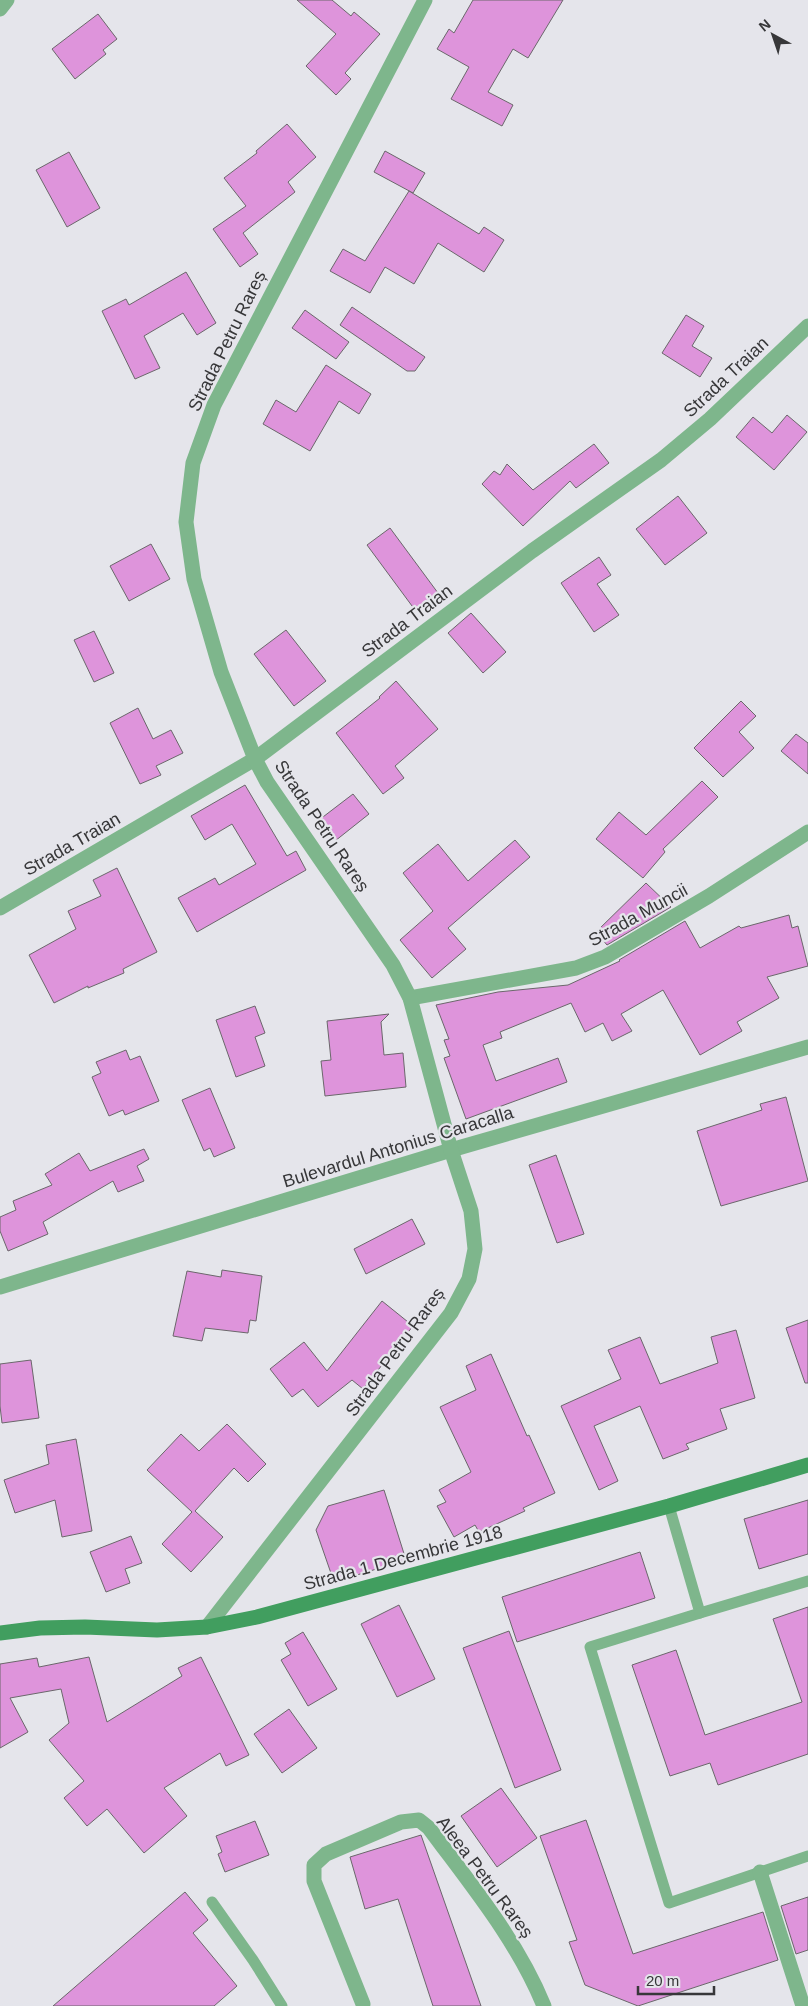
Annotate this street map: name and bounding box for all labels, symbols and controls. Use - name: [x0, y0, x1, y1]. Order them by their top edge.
- north arrow: [748, 10, 798, 60]
- text: N: [756, 16, 774, 34]
- street label: Strada Petru Rareș: [184, 267, 270, 415]
- street label: Strada Traian: [680, 333, 772, 421]
- street label: Strada Traian: [358, 580, 456, 662]
- street label: Strada Petru Rareș: [271, 757, 373, 895]
- street label: Strada Traian: [20, 808, 124, 880]
- street label: Strada Muncii: [585, 880, 691, 950]
- street label: Bulevardul Antonius Caracalla: [280, 1102, 517, 1192]
- street label: Strada Petru Rareș: [342, 1284, 448, 1420]
- street label: Strada 1 Decembrie 1918: [301, 1522, 505, 1594]
- street label: Aleea Petru Rareș: [433, 1812, 537, 1942]
- scale bar: [638, 1964, 714, 1996]
- text: 20 m: [646, 1972, 679, 1989]

